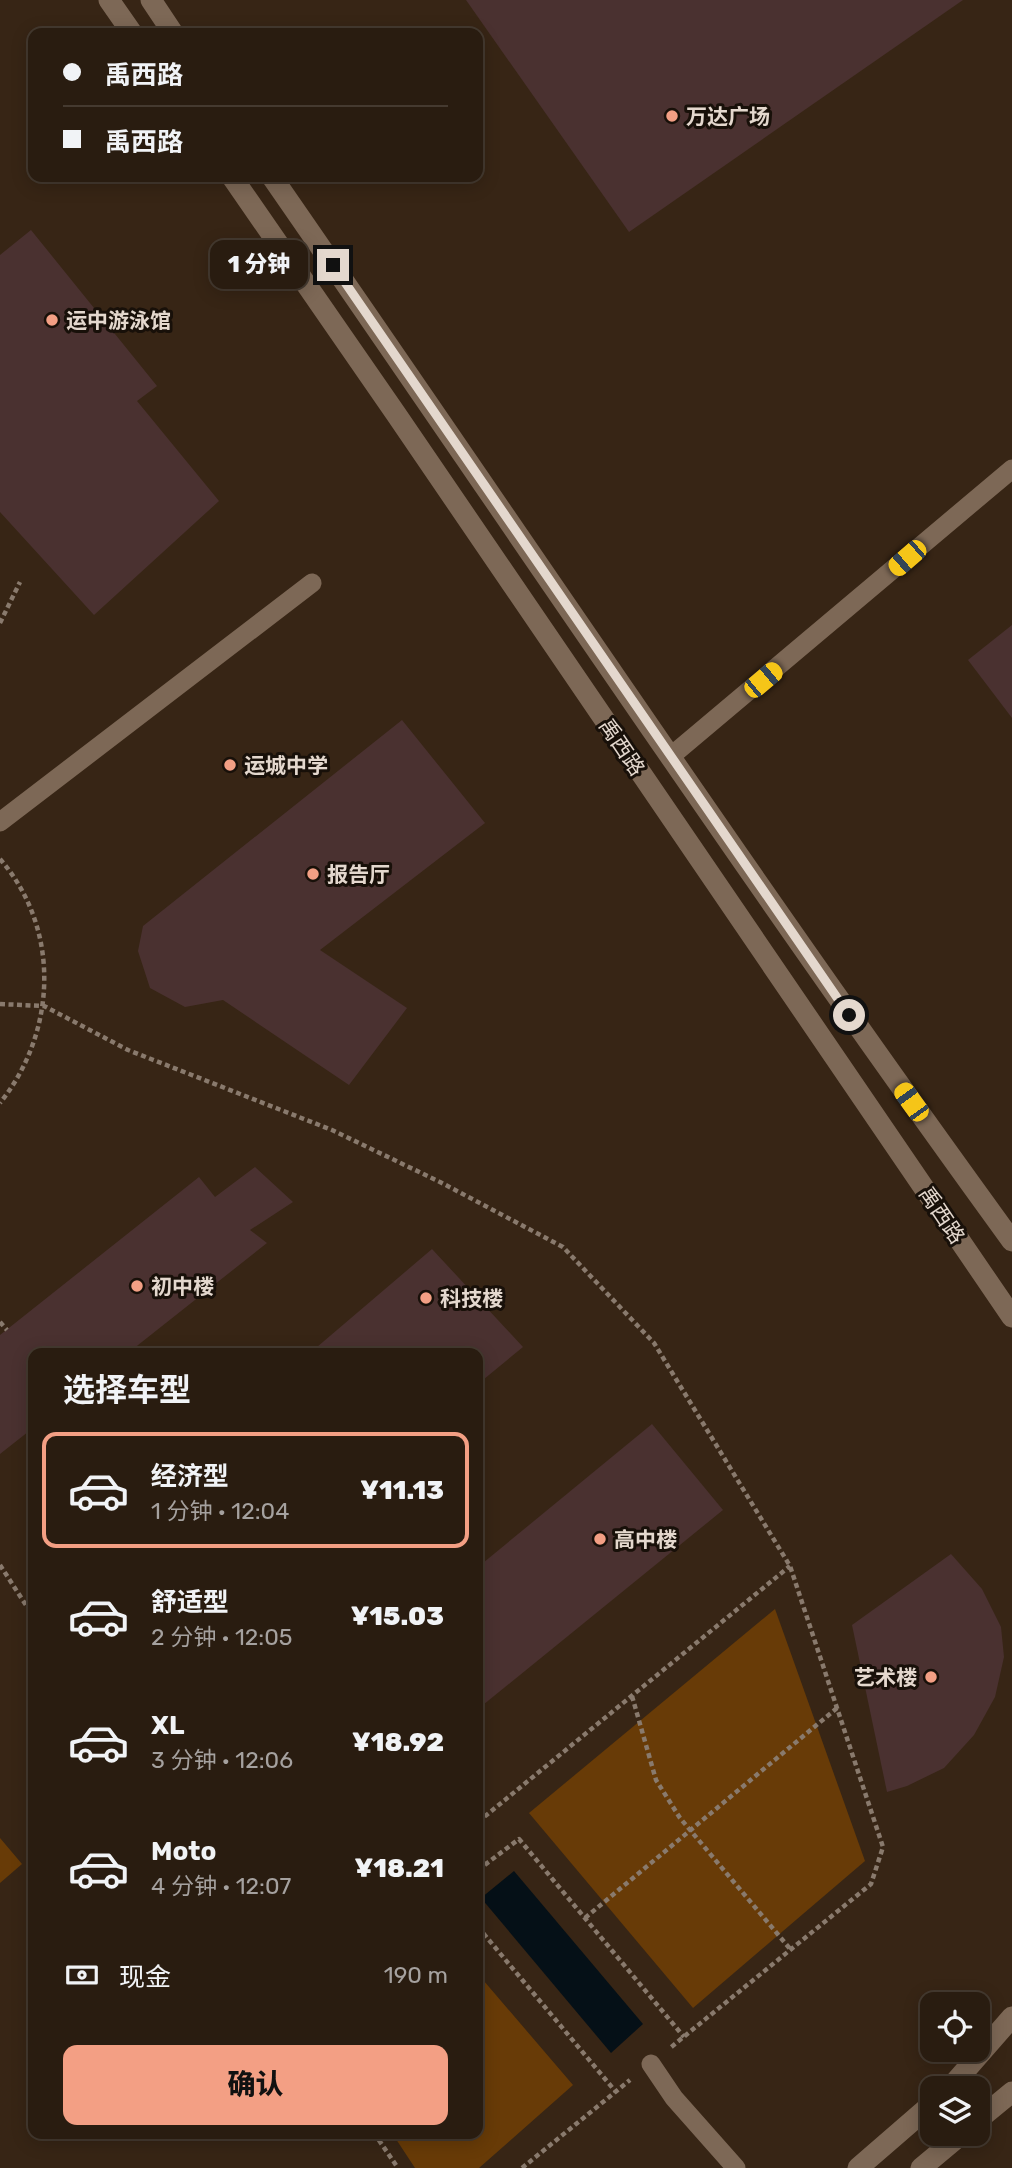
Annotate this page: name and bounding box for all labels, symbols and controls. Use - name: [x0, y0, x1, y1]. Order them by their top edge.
- text: 禹西路: [105, 60, 183, 91]
- place label: 万达广场: [686, 104, 770, 129]
- marker: 万达广场: [664, 108, 680, 124]
- text: 禹西路: [105, 127, 183, 158]
- callout: 1 分钟: [210, 240, 308, 290]
- route end: [317, 249, 349, 281]
- text: 1 分钟: [228, 250, 290, 278]
- place label: 运中游泳馆: [66, 308, 171, 333]
- marker: 运中游泳馆: [44, 312, 60, 328]
- car: [885, 536, 930, 580]
- car: [741, 658, 786, 702]
- street label: 禹西路: [594, 714, 650, 780]
- place label: 运城中学: [244, 753, 328, 778]
- marker: 运城中学: [222, 757, 238, 773]
- place label: 报告厅: [327, 862, 390, 887]
- marker: 报告厅: [305, 866, 321, 882]
- route start: [833, 999, 865, 1031]
- car: [891, 1079, 932, 1125]
- street label: 禹西路: [914, 1182, 970, 1248]
- place label: 初中楼: [151, 1274, 214, 1299]
- marker: 初中楼: [129, 1278, 145, 1294]
- place label: 科技楼: [440, 1286, 503, 1311]
- marker: 科技楼: [418, 1290, 434, 1306]
- text: 选择车型: [63, 1371, 191, 1409]
- icon: car: [67, 1459, 130, 1522]
- text: 经济型: [151, 1461, 229, 1492]
- text: ¥11.13: [360, 1475, 444, 1506]
- text: 1 分钟 · 12:04: [151, 1497, 289, 1525]
- place label: 高中楼: [614, 1527, 677, 1552]
- marker: 高中楼: [592, 1531, 608, 1547]
- icon: car: [67, 1585, 130, 1648]
- text: 舒适型: [151, 1587, 229, 1618]
- text: ¥15.03: [351, 1601, 444, 1632]
- text: 2 分钟 · 12:05: [151, 1623, 293, 1651]
- place label: 艺术楼: [854, 1665, 917, 1690]
- marker: 艺术楼: [923, 1669, 939, 1685]
- text: XL: [151, 1710, 184, 1741]
- icon: car: [67, 1711, 130, 1774]
- text: ¥18.92: [352, 1727, 444, 1758]
- text: 3 分钟 · 12:06: [151, 1746, 293, 1774]
- text: Moto: [151, 1836, 216, 1867]
- icon: car: [67, 1837, 130, 1900]
- text: ¥18.21: [355, 1853, 444, 1884]
- text: 4 分钟 · 12:07: [151, 1872, 291, 1900]
- icon: cash: [63, 1956, 101, 1994]
- text: 190 m: [384, 1961, 448, 1989]
- text: 现金: [119, 1962, 171, 1993]
- map controls: [920, 1992, 990, 2146]
- button: locate: [920, 1992, 990, 2062]
- button: 确认: [63, 2045, 448, 2125]
- button: layers: [920, 2076, 990, 2146]

